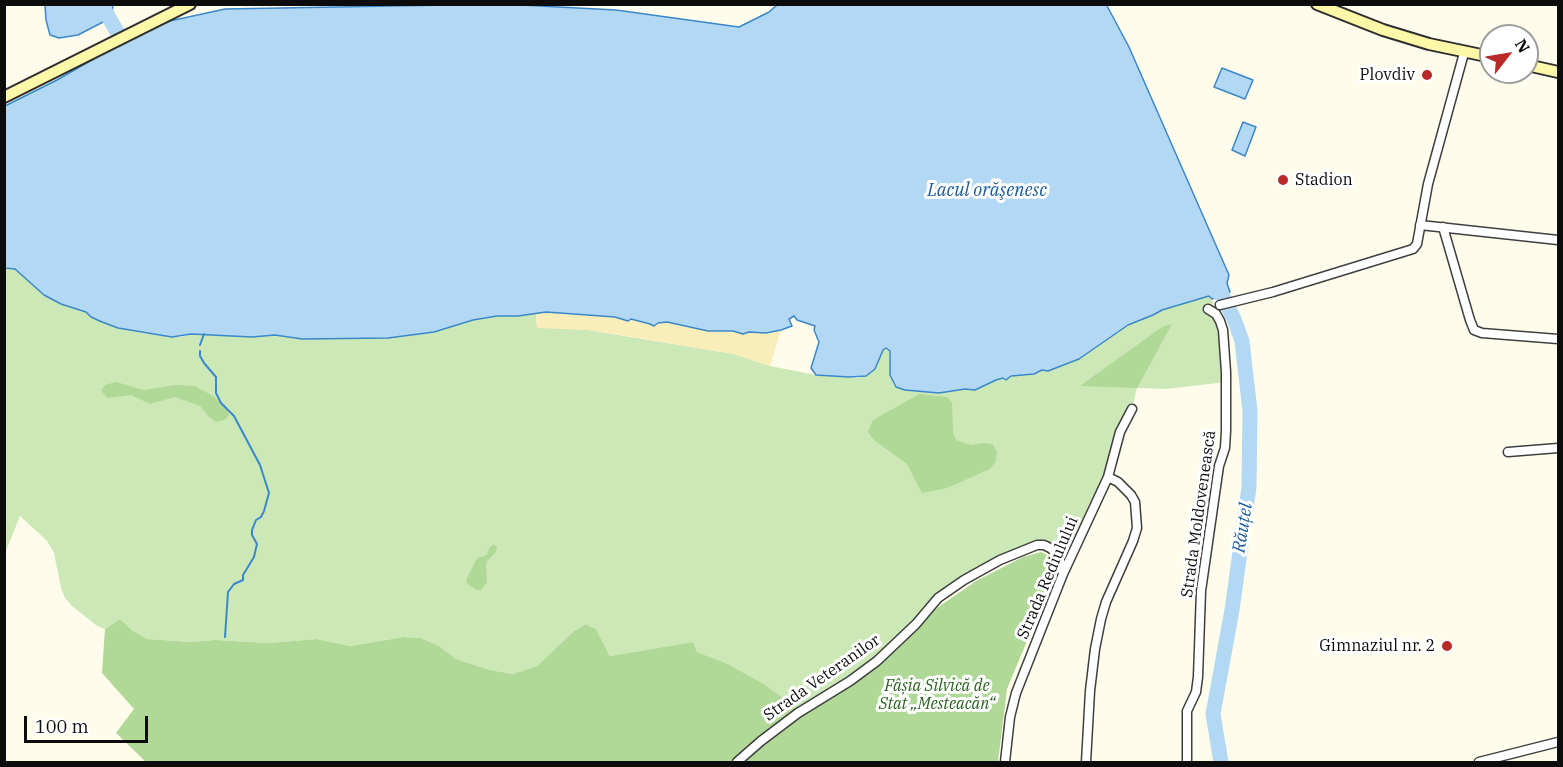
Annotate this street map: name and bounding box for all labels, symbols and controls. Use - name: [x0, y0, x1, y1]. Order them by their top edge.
- north arrow: [1479, 24, 1539, 84]
- text: N: [1511, 35, 1535, 56]
- place label: Plovdiv: [1360, 65, 1415, 85]
- marker: Plovdiv: [1420, 68, 1434, 82]
- place label: Stadion: [1295, 170, 1353, 190]
- marker: Stadion: [1276, 173, 1290, 187]
- water label: Lacul orăşenesc: [927, 180, 1047, 202]
- street label: Strada Moldovenească: [1178, 429, 1220, 599]
- water label: Răuțel: [1228, 502, 1258, 554]
- street label: Strada Rediulului: [1013, 514, 1083, 642]
- street label: Strada Veteranilor: [760, 631, 884, 725]
- place label: Gimnaziul nr. 2: [1319, 636, 1435, 656]
- marker: Gimnaziul nr. 2: [1440, 639, 1454, 653]
- park label: Fâșia Silvică de Stat „Mesteacăn“: [879, 676, 995, 714]
- scale bar: [27, 704, 152, 742]
- text: 100 m: [35, 715, 89, 738]

